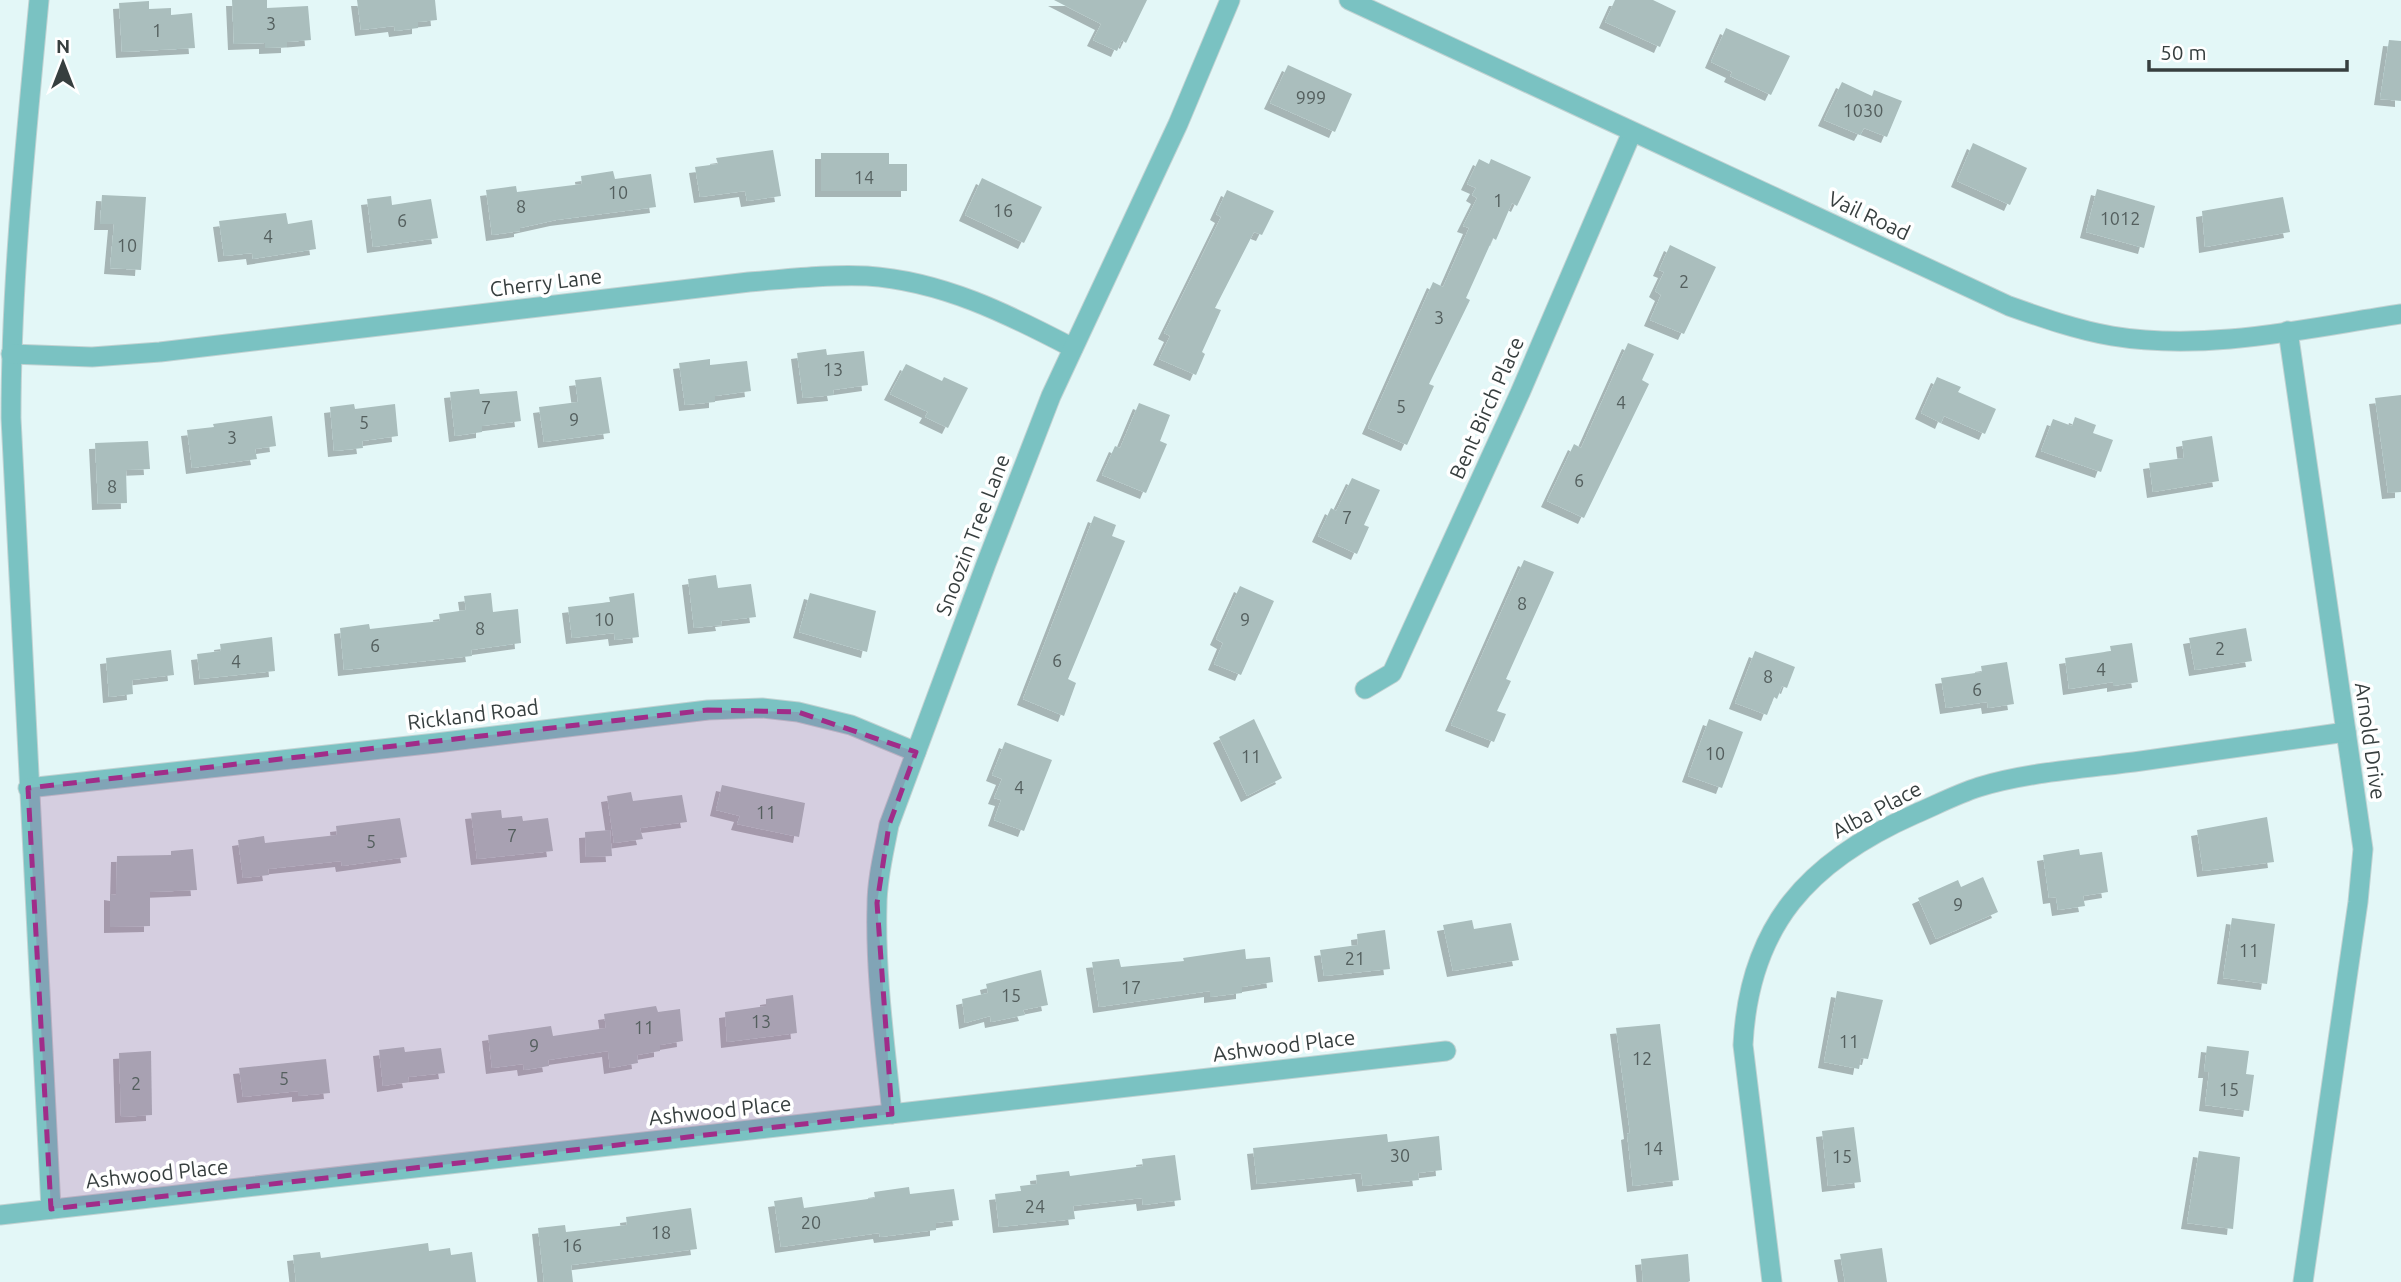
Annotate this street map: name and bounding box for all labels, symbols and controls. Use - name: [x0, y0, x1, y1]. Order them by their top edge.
- house number: 3: [266, 13, 276, 33]
- house number: 1: [152, 20, 162, 40]
- north arrow: [28, 28, 98, 98]
- scale bar: [2149, 28, 2347, 72]
- text: N: [56, 35, 70, 57]
- text: 50 m: [2160, 40, 2207, 64]
- house number: 999: [1296, 87, 1326, 107]
- house number: 1030: [1843, 100, 1883, 120]
- house number: 14: [854, 167, 874, 187]
- house number: 10: [608, 182, 628, 202]
- street label: Vail Road: [1825, 186, 1914, 244]
- house number: 1: [1493, 190, 1503, 210]
- house number: 8: [516, 196, 526, 216]
- house number: 16: [993, 200, 1013, 220]
- house number: 1012: [2100, 208, 2140, 228]
- house number: 6: [397, 210, 407, 230]
- house number: 4: [263, 226, 273, 246]
- house number: 10: [117, 235, 137, 255]
- street label: Cherry Lane: [488, 263, 603, 301]
- house number: 2: [1679, 271, 1689, 291]
- house number: 3: [1434, 307, 1444, 327]
- street label: Bent Birch Place: [1444, 333, 1528, 482]
- house number: 13: [823, 359, 843, 379]
- house number: 4: [1616, 392, 1626, 412]
- house number: 5: [1396, 396, 1406, 416]
- house number: 7: [481, 397, 491, 417]
- house number: 9: [569, 409, 579, 429]
- house number: 5: [359, 412, 369, 432]
- house number: 3: [227, 427, 237, 447]
- street label: Snoozin Tree Lane: [930, 451, 1014, 619]
- house number: 6: [1574, 470, 1584, 490]
- house number: 8: [107, 476, 117, 496]
- house number: 7: [1342, 507, 1352, 527]
- house number: 8: [1517, 593, 1527, 613]
- house number: 10: [594, 609, 614, 629]
- house number: 9: [1240, 609, 1250, 629]
- house number: 8: [475, 618, 485, 638]
- house number: 6: [370, 635, 380, 655]
- house number: 2: [2215, 638, 2225, 658]
- house number: 6: [1052, 650, 1062, 670]
- house number: 4: [231, 651, 241, 671]
- house number: 4: [2096, 659, 2106, 679]
- house number: 8: [1763, 666, 1773, 686]
- house number: 6: [1972, 679, 1982, 699]
- street label: Arnold Drive: [2351, 681, 2391, 801]
- street label: Rickland Road: [406, 694, 540, 734]
- house number: 10: [1705, 743, 1725, 763]
- house number: 11: [1241, 746, 1261, 766]
- street label: Alba Place: [1828, 776, 1925, 843]
- house number: 4: [1014, 777, 1024, 797]
- house number: 11: [756, 802, 776, 822]
- house number: 7: [507, 825, 517, 845]
- house number: 5: [366, 831, 376, 851]
- house number: 9: [1953, 894, 1963, 914]
- house number: 11: [2239, 940, 2259, 960]
- house number: 21: [1345, 948, 1365, 968]
- house number: 17: [1121, 977, 1141, 997]
- house number: 15: [1001, 985, 1021, 1005]
- house number: 13: [751, 1011, 771, 1031]
- house number: 11: [634, 1017, 654, 1037]
- street label: Ashwood Place: [1211, 1024, 1356, 1066]
- house number: 11: [1839, 1031, 1859, 1051]
- house number: 9: [529, 1035, 539, 1055]
- house number: 12: [1632, 1048, 1652, 1068]
- house number: 5: [279, 1068, 289, 1088]
- house number: 2: [131, 1073, 141, 1093]
- house number: 15: [2219, 1079, 2239, 1099]
- street label: Ashwood Place: [647, 1091, 792, 1129]
- house number: 14: [1643, 1138, 1663, 1158]
- house number: 30: [1390, 1145, 1410, 1165]
- house number: 15: [1832, 1146, 1852, 1166]
- street label: Ashwood Place: [84, 1154, 229, 1192]
- house number: 24: [1025, 1196, 1045, 1216]
- house number: 20: [801, 1212, 821, 1232]
- house number: 18: [651, 1222, 671, 1242]
- house number: 16: [562, 1235, 582, 1255]

